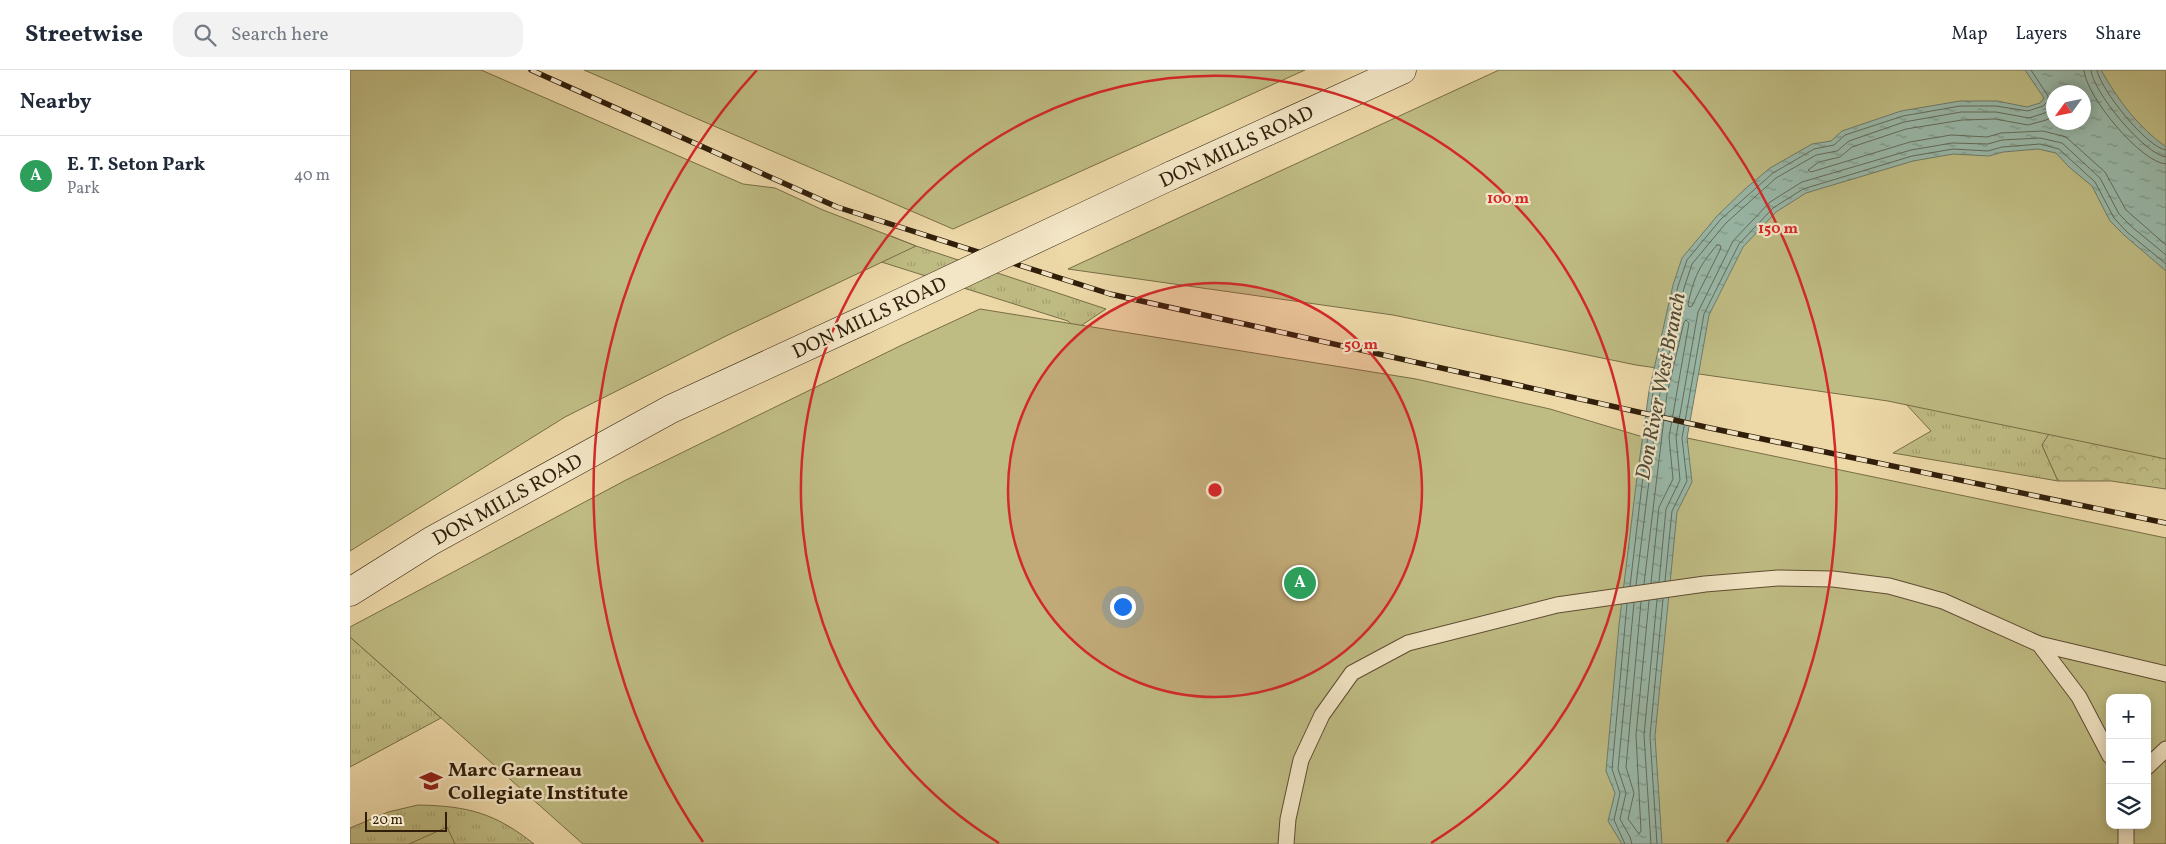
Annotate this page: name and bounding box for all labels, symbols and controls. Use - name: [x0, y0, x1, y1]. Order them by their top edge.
- search box: [173, 12, 523, 57]
- text: Streetwise: [25, 18, 143, 52]
- icon: search: [191, 21, 219, 49]
- text: Search here: [231, 22, 328, 48]
- text: Map: [1951, 22, 1987, 47]
- text: Layers: [2015, 22, 2067, 47]
- text: Share: [2095, 22, 2141, 47]
- north arrow: [2046, 85, 2091, 130]
- text: Nearby: [20, 88, 91, 117]
- street label: DON MILLS ROAD: [1155, 100, 1319, 196]
- text: E. T. Seton Park: [67, 152, 205, 178]
- text: A: [30, 165, 42, 187]
- text: 40 m: [294, 165, 330, 187]
- text: Park: [67, 178, 100, 200]
- text: 100 m: [1487, 189, 1530, 210]
- text: 150 m: [1758, 219, 1798, 240]
- street label: DON MILLS ROAD: [788, 271, 952, 367]
- water label: Don River West Branch: [1629, 290, 1694, 482]
- text: 50 m: [1344, 335, 1378, 356]
- street label: DON MILLS ROAD: [428, 448, 588, 554]
- centre of rings: [1206, 481, 1224, 499]
- pin: A: [1284, 564, 1316, 602]
- your location: [1110, 594, 1136, 620]
- map controls: [2106, 694, 2151, 829]
- button: +: [2106, 694, 2151, 739]
- button: −: [2106, 739, 2151, 784]
- place label: Marc Garneau Collegiate Institute: [448, 757, 628, 808]
- school or university icon: Marc Garneau Collegiate Institute: [418, 768, 444, 794]
- button: layers: [2106, 784, 2151, 829]
- scale bar: [365, 809, 448, 832]
- text: 20 m: [372, 811, 403, 830]

